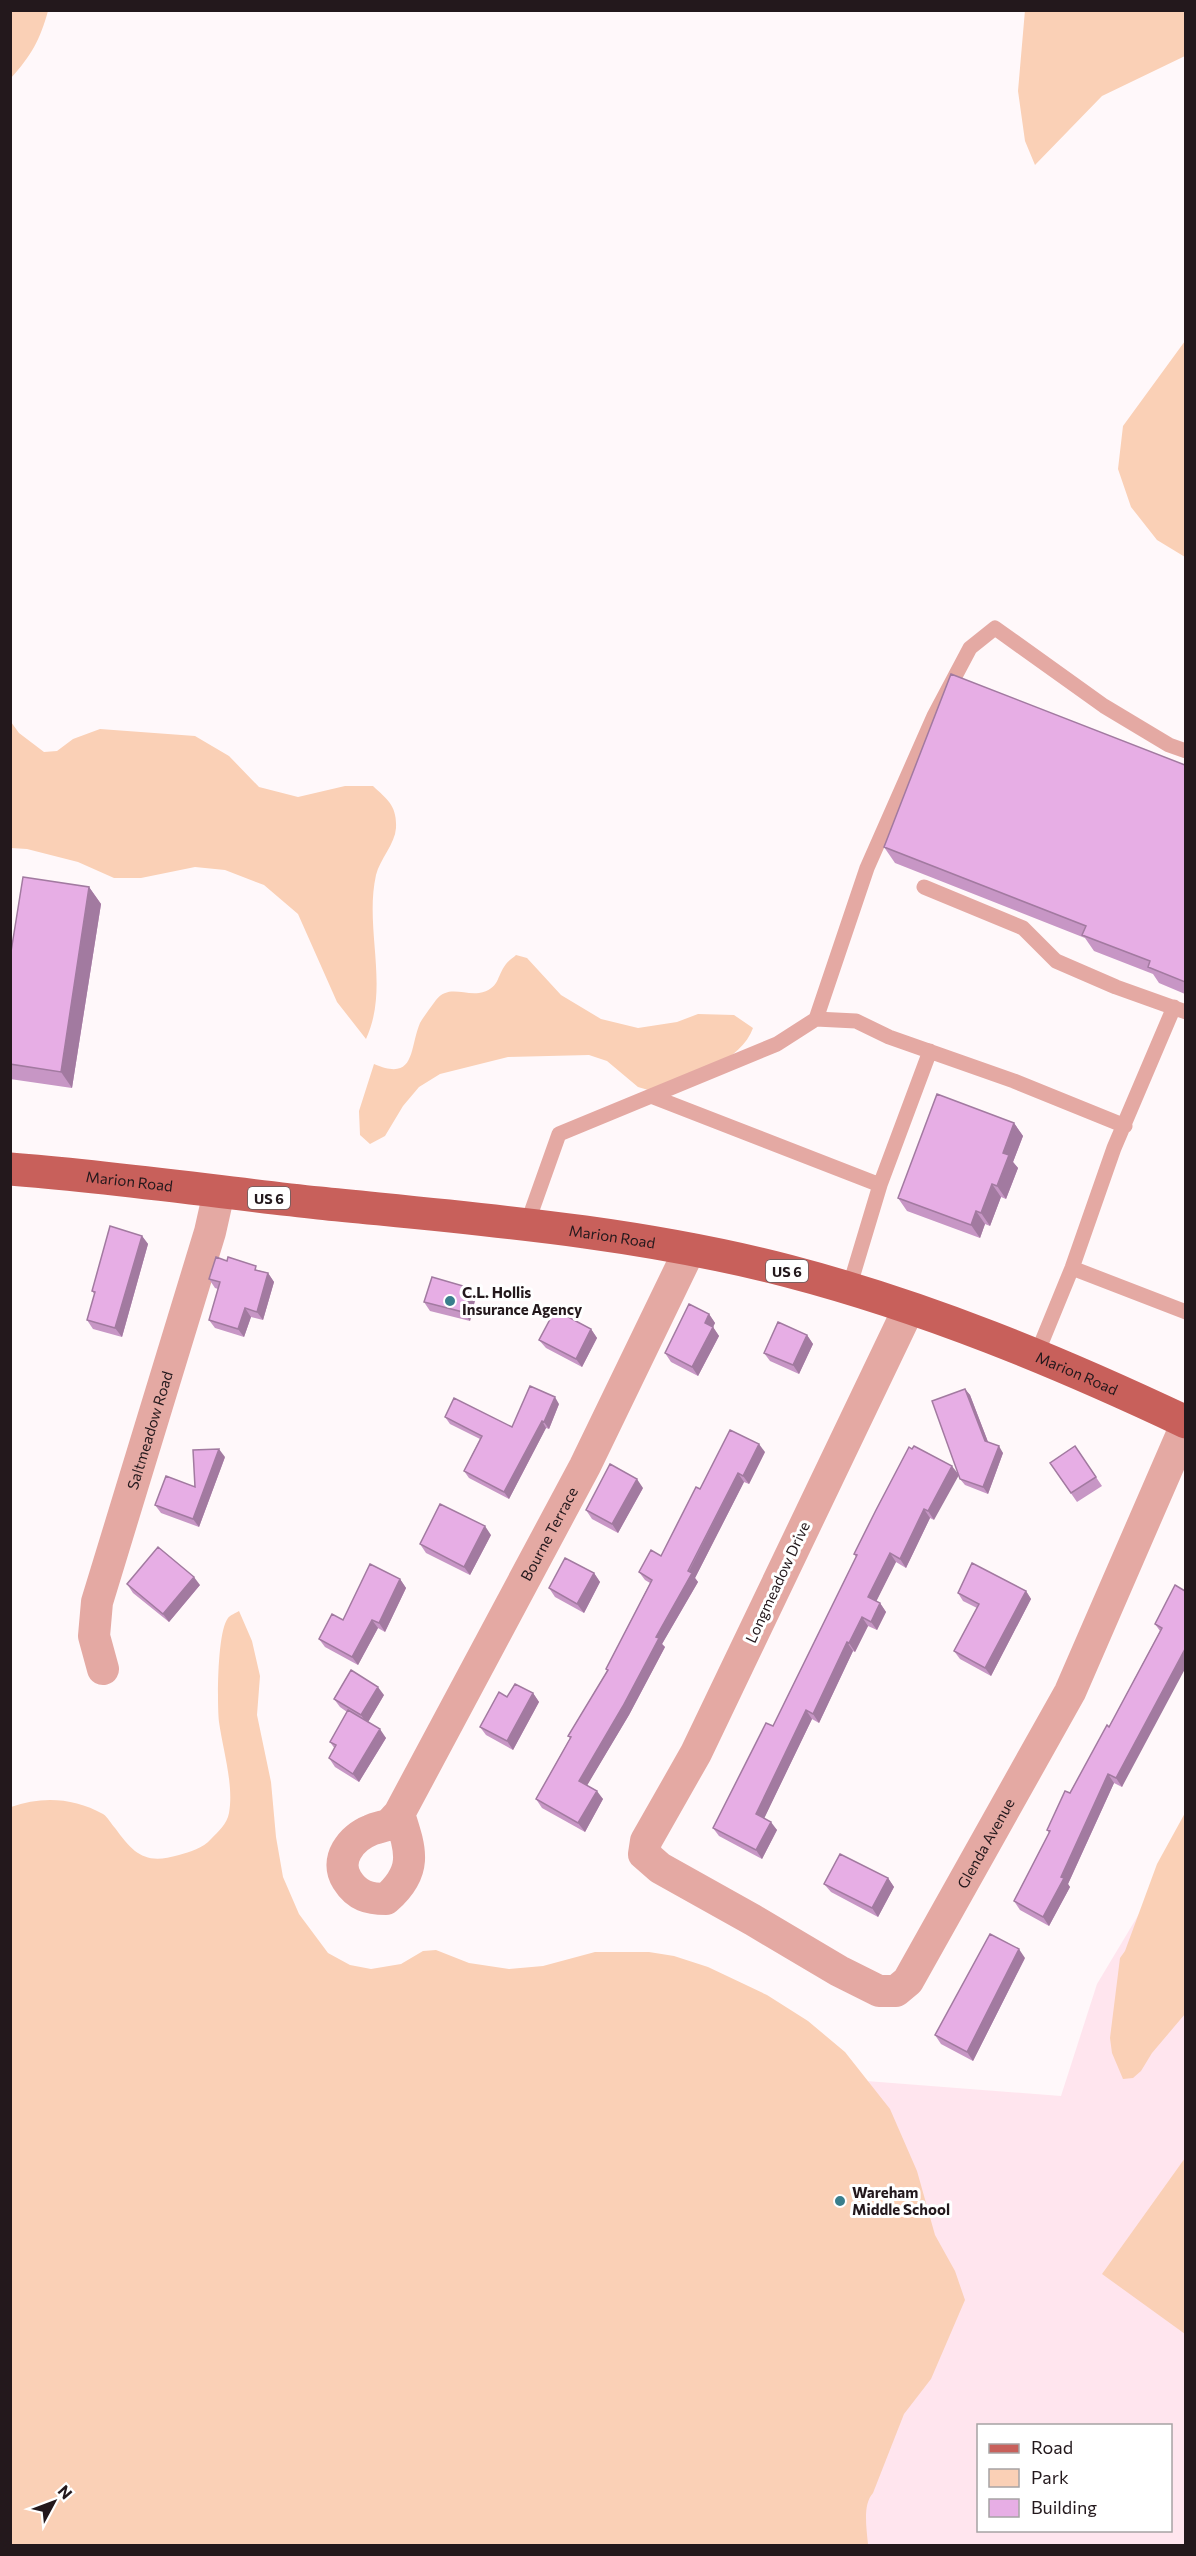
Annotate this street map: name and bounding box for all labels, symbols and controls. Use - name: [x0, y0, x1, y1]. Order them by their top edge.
- street label: Marion Road: [85, 1167, 174, 1195]
- road number: US 6: [248, 1187, 290, 1209]
- street label: Marion Road: [568, 1221, 657, 1252]
- road number: US 6: [766, 1260, 808, 1282]
- place label: C.L. Hollis Insurance Agency: [462, 1283, 583, 1318]
- marker: C.L. Hollis Insurance Agency: [443, 1294, 457, 1308]
- street label: Marion Road: [1033, 1347, 1121, 1398]
- street label: Saltmeadow Road: [123, 1369, 176, 1492]
- street label: Bourne Terrace: [516, 1484, 581, 1584]
- street label: Longmeadow Drive: [741, 1518, 813, 1645]
- street label: Glenda Avenue: [953, 1795, 1018, 1891]
- place label: Wareham Middle School: [852, 2183, 950, 2218]
- marker: Wareham Middle School: [833, 2194, 847, 2208]
- legend: [977, 2424, 1172, 2532]
- text: Road: [1031, 2436, 1073, 2458]
- text: Park: [1031, 2466, 1069, 2488]
- north arrow: [24, 2472, 84, 2532]
- text: N: [55, 2481, 77, 2503]
- text: Building: [1031, 2496, 1097, 2518]

